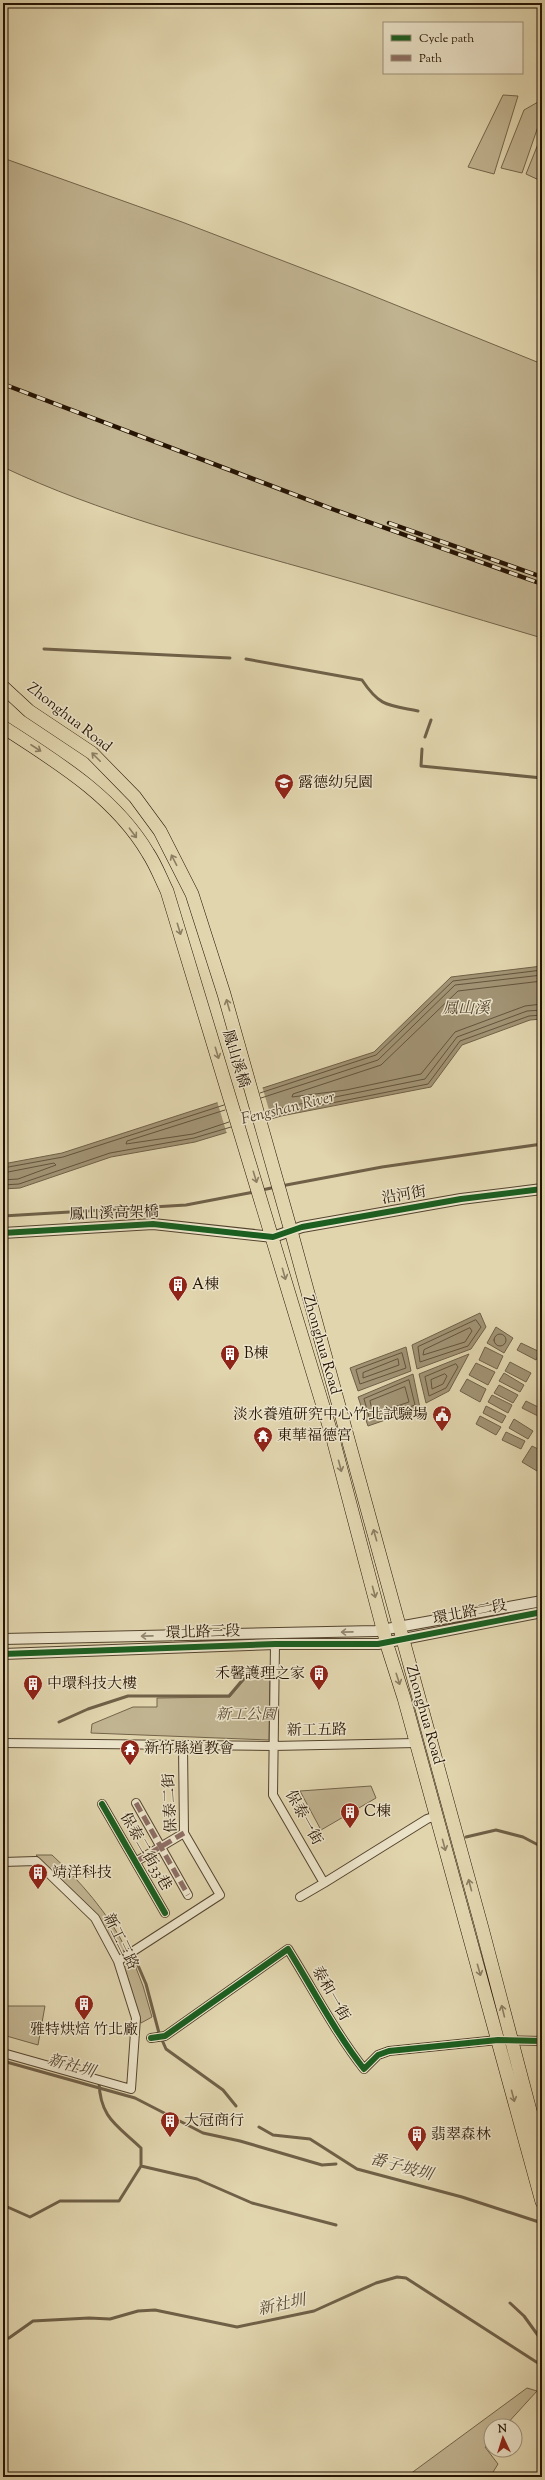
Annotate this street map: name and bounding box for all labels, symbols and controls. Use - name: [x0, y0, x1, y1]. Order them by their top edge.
- legend: [383, 22, 523, 74]
- text: Cycle path: [419, 30, 474, 48]
- text: Path: [419, 50, 442, 68]
- street label: Zhonghua Road: [22, 678, 116, 758]
- one-way arrow: [30, 744, 41, 752]
- one-way arrow: [91, 752, 101, 762]
- school or university icon: 露德幼兒園: [273, 772, 295, 800]
- place label: 露德幼兒園: [298, 773, 373, 794]
- one-way arrow: [129, 827, 137, 838]
- one-way arrow: [170, 854, 178, 866]
- one-way arrow: [176, 922, 183, 935]
- water label: 鳳山溪: [442, 998, 492, 1021]
- one-way arrow: [223, 999, 231, 1012]
- street label: 鳳山溪橋: [216, 1027, 254, 1091]
- one-way arrow: [214, 1046, 221, 1059]
- water label: Fengshan River: [239, 1086, 338, 1132]
- one-way arrow: [252, 1171, 259, 1184]
- street label: 沿河街: [380, 1182, 428, 1210]
- street label: 鳳山溪高架橋: [69, 1202, 159, 1226]
- one-way arrow: [281, 1267, 288, 1280]
- building icon: A棟: [167, 1274, 189, 1302]
- place label: A棟: [192, 1275, 219, 1296]
- street label: Zhonghua Road: [297, 1293, 345, 1398]
- building icon: B棟: [219, 1343, 241, 1371]
- place label: B棟: [244, 1344, 268, 1365]
- public building icon: 淡水養殖研究中心竹北試驗場: [431, 1404, 453, 1432]
- place label: 淡水養殖研究中心竹北試驗場: [233, 1405, 428, 1426]
- temple icon: 東華福德宮: [252, 1425, 274, 1453]
- place label: 東華福德宮: [277, 1426, 352, 1447]
- one-way arrow: [337, 1459, 344, 1472]
- one-way arrow: [370, 1529, 378, 1542]
- one-way arrow: [370, 1585, 378, 1598]
- street label: 環北路二段: [431, 1596, 509, 1630]
- street label: 環北路三段: [165, 1621, 241, 1645]
- one-way arrow: [341, 1628, 354, 1636]
- one-way arrow: [141, 1632, 154, 1640]
- building icon: 禾馨護理之家: [308, 1663, 330, 1691]
- street label: Zhonghua Road: [400, 1663, 448, 1768]
- place label: 禾馨護理之家: [215, 1664, 305, 1685]
- building icon: 中環科技大樓: [22, 1673, 44, 1701]
- one-way arrow: [395, 1673, 402, 1686]
- place label: 中環科技大樓: [47, 1674, 137, 1695]
- park label: 新工公園: [216, 1705, 278, 1726]
- street label: 新工五路: [287, 1720, 347, 1742]
- temple icon: 新竹縣道教會: [119, 1738, 141, 1766]
- place label: 新竹縣道教會: [144, 1739, 234, 1760]
- street label: 保泰二街: [159, 1772, 183, 1834]
- street label: 保泰一街: [279, 1787, 327, 1849]
- building icon: C棟: [339, 1801, 361, 1829]
- place label: C棟: [364, 1802, 391, 1823]
- street label: 保泰二街33巷: [114, 1809, 176, 1895]
- one-way arrow: [441, 1838, 448, 1851]
- building icon: 靖洋科技: [27, 1862, 49, 1890]
- place label: 靖洋科技: [52, 1863, 112, 1884]
- one-way arrow: [466, 1879, 474, 1892]
- street label: 新工三路: [97, 1910, 143, 1974]
- street label: 泰和一街: [306, 1963, 354, 2025]
- one-way arrow: [476, 1964, 483, 1977]
- building icon: 雅特烘焙 竹北廠: [73, 1993, 95, 2021]
- one-way arrow: [499, 2004, 506, 2017]
- place label: 雅特烘焙 竹北廠: [30, 2020, 138, 2041]
- water label: 新社圳: [45, 2049, 100, 2085]
- one-way arrow: [510, 2089, 517, 2102]
- building icon: 大冠商行: [159, 2110, 181, 2138]
- place label: 大冠商行: [184, 2111, 244, 2132]
- building icon: 翡翠森林: [406, 2124, 428, 2152]
- place label: 翡翠森林: [431, 2125, 491, 2146]
- water label: 番子坡圳: [367, 2149, 438, 2188]
- water label: 新社圳: [256, 2289, 311, 2322]
- north arrow: [483, 2418, 523, 2458]
- text: N: [496, 2421, 508, 2437]

